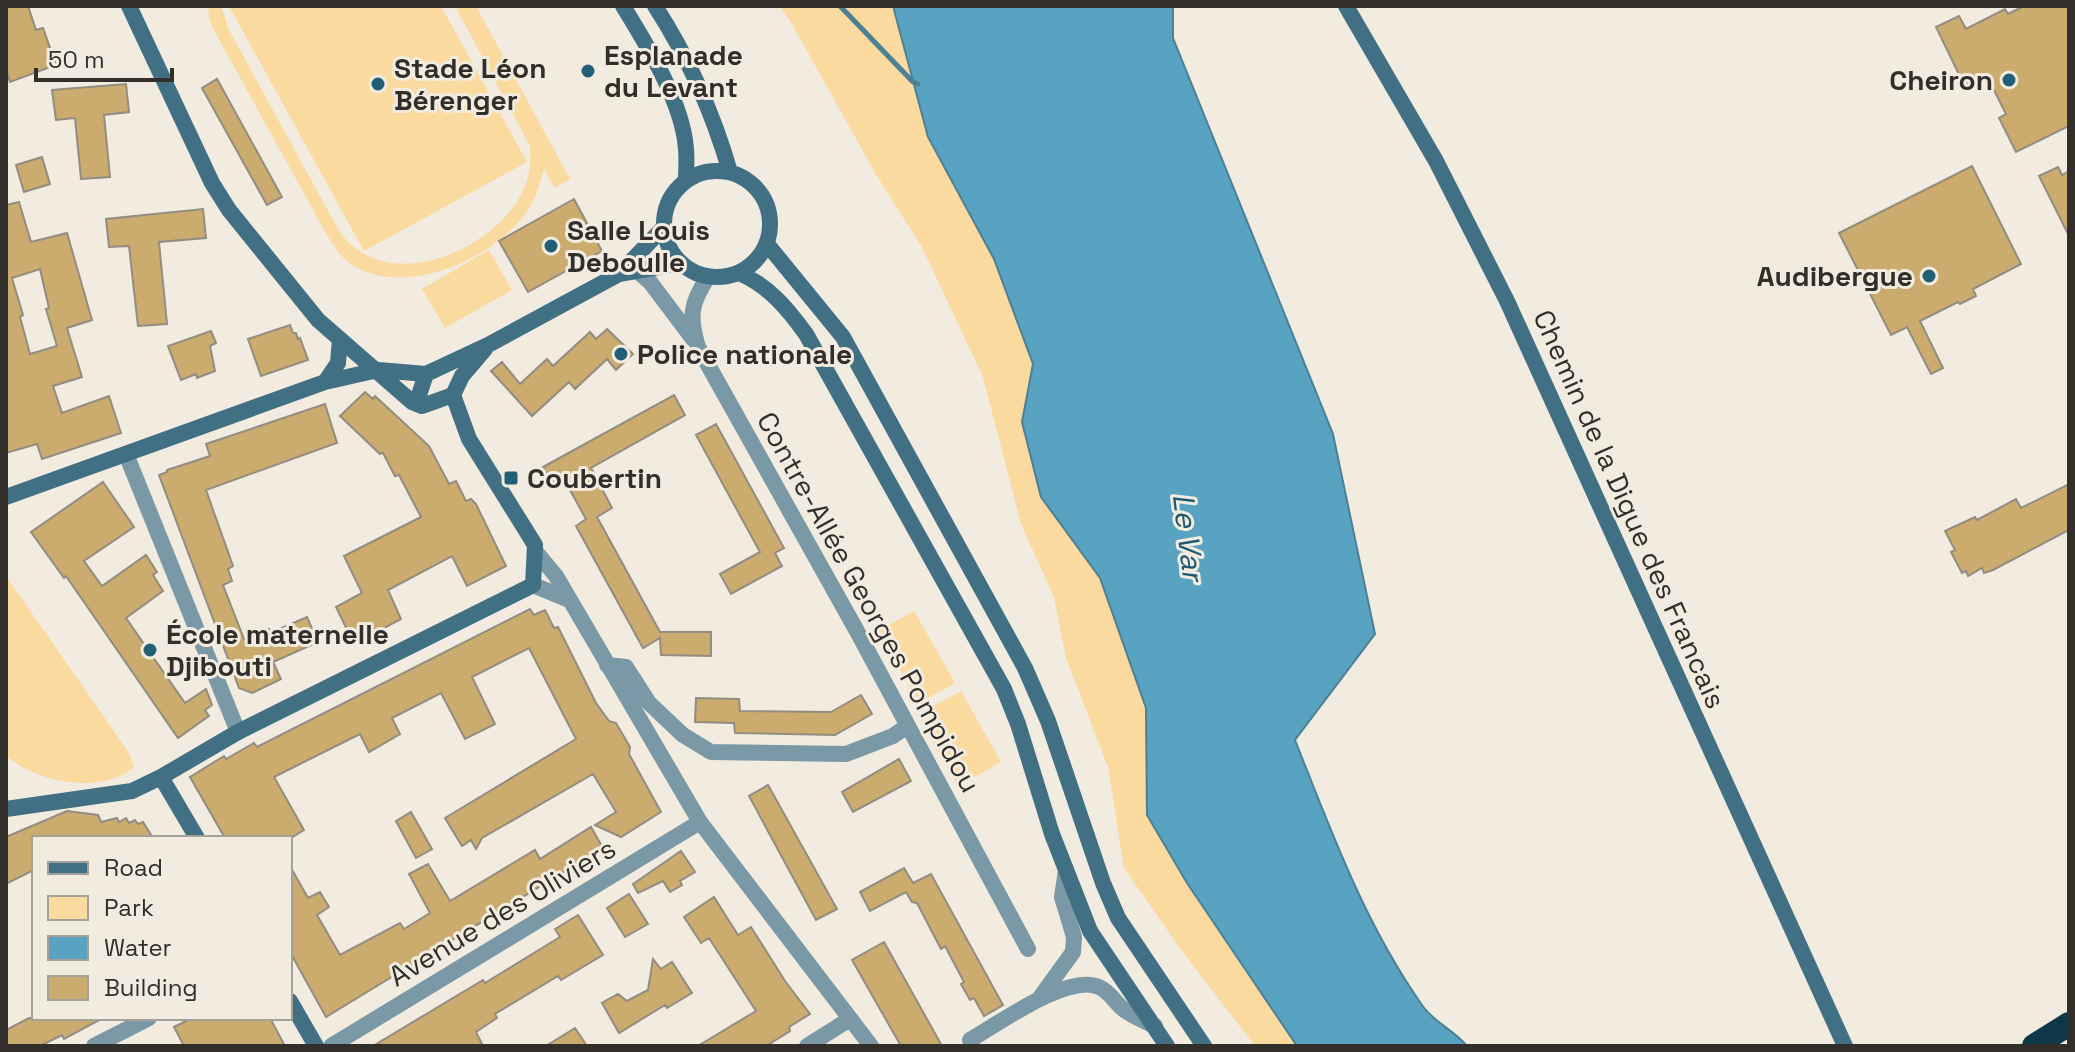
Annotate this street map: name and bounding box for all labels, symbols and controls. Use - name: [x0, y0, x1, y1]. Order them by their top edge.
- scale bar: [36, 32, 172, 82]
- place label: Esplanade du Levant: [604, 37, 743, 105]
- text: 50 m: [48, 44, 105, 75]
- place label: Stade Léon Bérenger: [394, 50, 547, 118]
- marker: Esplanade du Levant: [579, 62, 597, 80]
- place label: Cheiron: [1889, 62, 1993, 98]
- marker: Cheiron: [2000, 71, 2018, 89]
- marker: Stade Léon Bérenger: [369, 75, 387, 93]
- place label: Salle Louis Deboulle: [567, 212, 710, 280]
- marker: Salle Louis Deboulle: [542, 237, 560, 255]
- place label: Audibergue: [1757, 258, 1913, 294]
- marker: Audibergue: [1920, 267, 1938, 285]
- street label: Chemin de la Digue des Francais: [1526, 304, 1734, 714]
- place label: Police nationale: [637, 336, 852, 372]
- marker: Police nationale: [612, 345, 630, 363]
- street label: Contre-Allée Georges Pompidou: [749, 405, 989, 799]
- place label: Coubertin: [527, 460, 662, 496]
- marker: Coubertin: [502, 469, 520, 487]
- water label: Le Var: [1164, 491, 1214, 585]
- place label: École maternelle Djibouti: [166, 616, 389, 684]
- marker: École maternelle Djibouti: [141, 641, 159, 659]
- street label: Avenue des Oliviers: [382, 830, 622, 994]
- legend: [32, 836, 292, 1020]
- text: Road: [104, 852, 163, 883]
- text: Park: [104, 892, 154, 923]
- text: Water: [104, 932, 172, 963]
- text: Building: [104, 972, 198, 1003]

